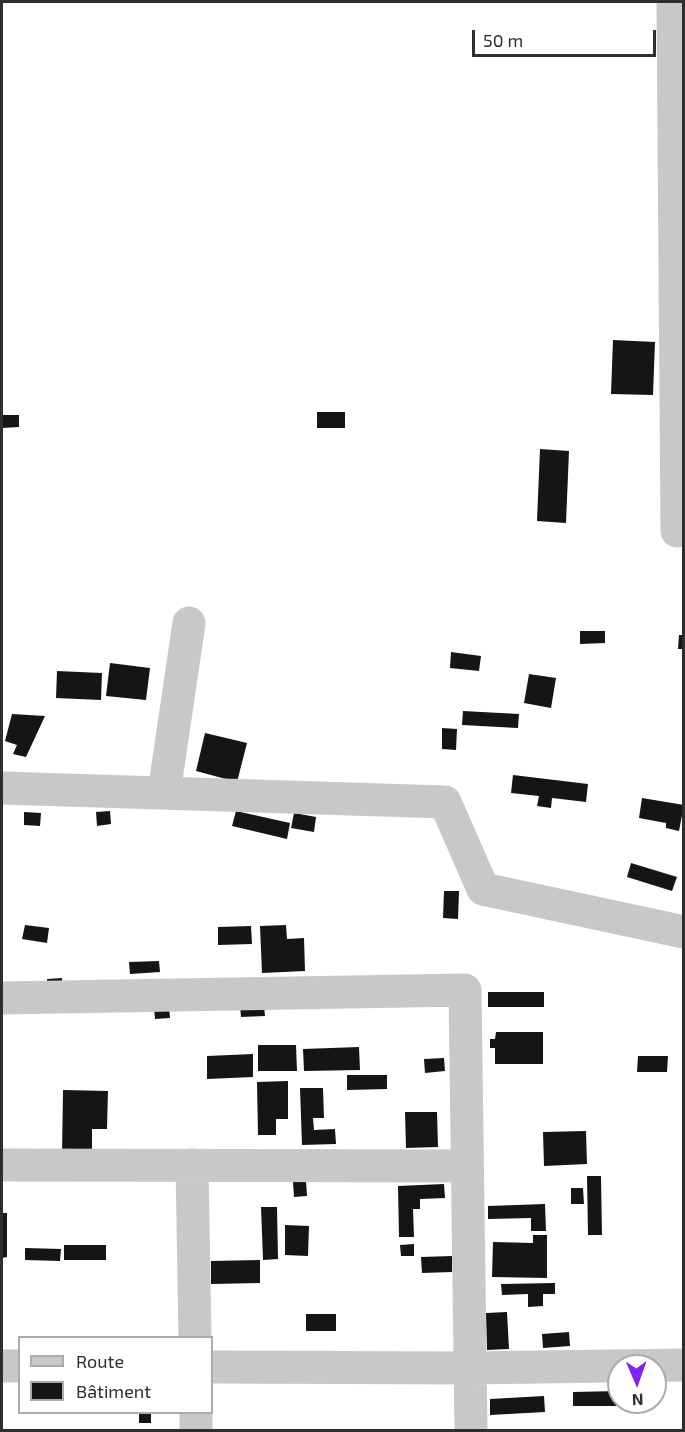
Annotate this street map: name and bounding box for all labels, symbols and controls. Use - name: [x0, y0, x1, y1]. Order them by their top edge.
- scale bar: [475, 18, 660, 56]
- text: 50 m: [483, 29, 523, 51]
- legend: [18, 1336, 213, 1414]
- text: Route: [76, 1350, 124, 1372]
- north arrow: [607, 1354, 667, 1414]
- text: Bâtiment: [76, 1380, 151, 1402]
- text: N: [631, 1391, 644, 1410]

